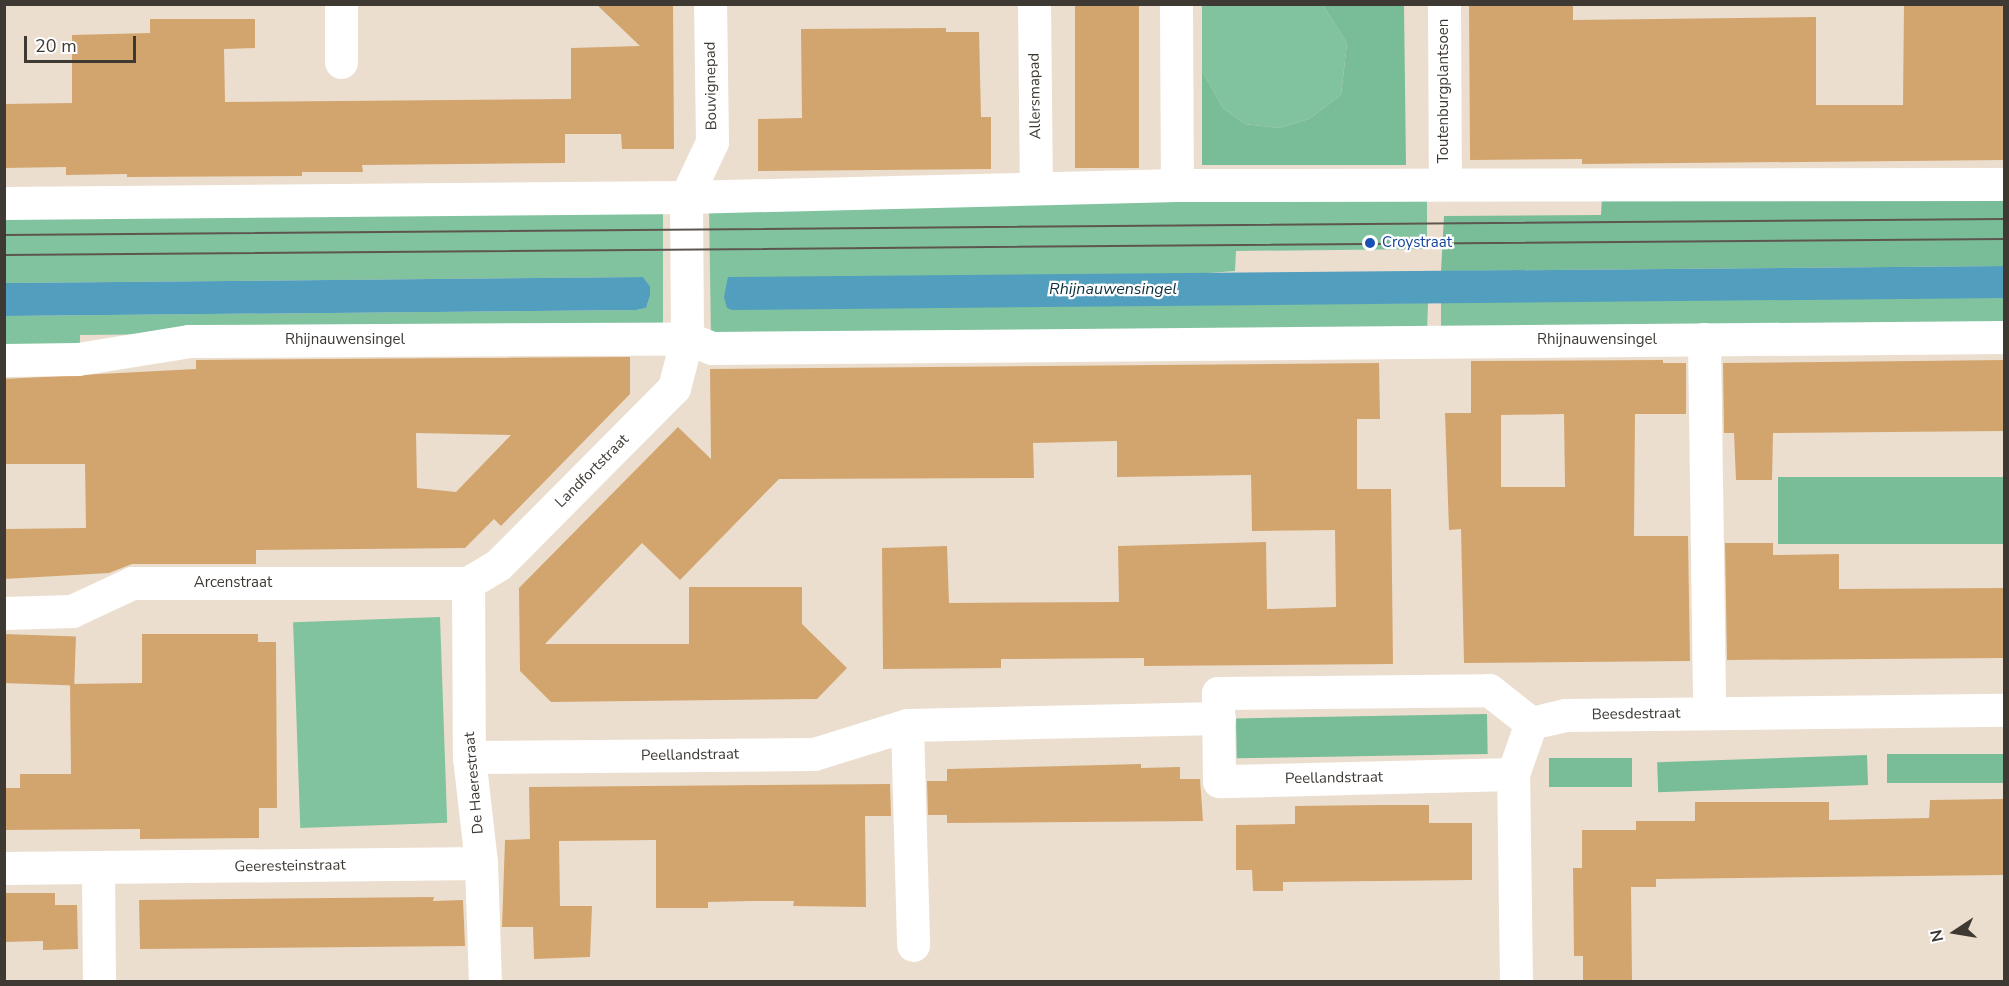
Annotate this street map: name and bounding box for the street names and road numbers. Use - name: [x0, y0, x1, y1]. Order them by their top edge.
- street label: Toutenburgplantsoen: [1435, 19, 1453, 163]
- street label: Bouvignepad: [701, 41, 721, 131]
- street label: Allersmapad: [1025, 53, 1045, 139]
- street label: Rhijnauwensingel: [285, 331, 405, 349]
- street label: Rhijnauwensingel: [1537, 331, 1657, 349]
- street label: Landfortstraat: [552, 431, 632, 511]
- street label: Arcenstraat: [194, 574, 272, 592]
- street label: Beesdestraat: [1591, 704, 1681, 724]
- street label: De Haerestraat: [461, 731, 487, 835]
- street label: Peellandstraat: [641, 745, 739, 765]
- street label: Peellandstraat: [1285, 768, 1383, 788]
- street label: Geeresteinstraat: [234, 856, 346, 876]

